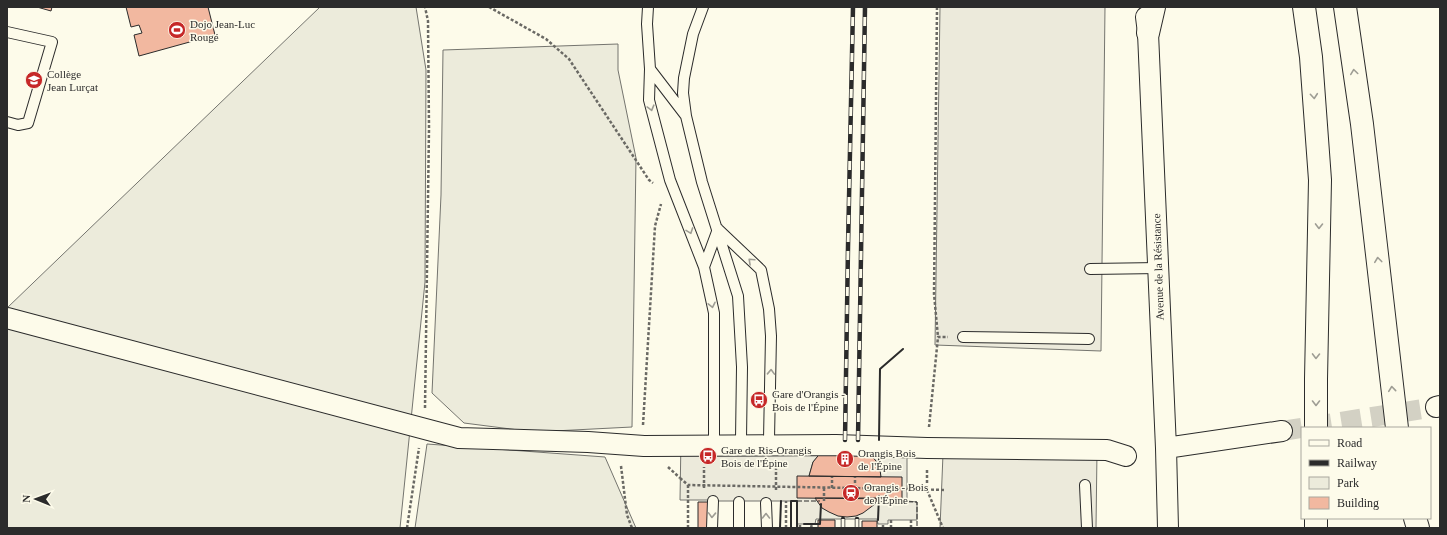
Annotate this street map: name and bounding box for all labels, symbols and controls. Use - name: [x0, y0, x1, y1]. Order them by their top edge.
- place label: Dojo Jean-Luc Rougé: [190, 18, 255, 43]
- sports icon: Dojo Jean-Luc Rougé: [167, 20, 187, 40]
- place label: Collège Jean Lurçat: [47, 68, 98, 93]
- one-way arrow: [1350, 69, 1359, 75]
- school or university icon: Collège Jean Lurçat: [24, 70, 44, 90]
- one-way arrow: [1310, 93, 1319, 99]
- one-way arrow: [646, 104, 655, 111]
- street label: Avenue de la Résistance: [1150, 213, 1166, 321]
- one-way arrow: [1315, 223, 1323, 229]
- one-way arrow: [686, 228, 694, 235]
- one-way arrow: [1373, 257, 1382, 263]
- one-way arrow: [749, 259, 756, 266]
- one-way arrow: [708, 302, 716, 309]
- one-way arrow: [1312, 353, 1321, 359]
- one-way arrow: [767, 369, 775, 375]
- one-way arrow: [1388, 386, 1397, 392]
- place label: Gare d'Orangis - Bois de l'Épine: [772, 388, 845, 413]
- bus stop icon: Gare d'Orangis - Bois de l'Épine: [749, 390, 769, 410]
- one-way arrow: [1312, 400, 1320, 406]
- legend: [1301, 427, 1431, 519]
- text: Road: [1337, 436, 1362, 450]
- place label: Gare de Ris-Orangis Bois de l'Épine: [721, 444, 811, 469]
- bus stop icon: Gare de Ris-Orangis Bois de l'Épine: [698, 446, 718, 466]
- place label: Orangis Bois de l'Épine: [858, 447, 916, 472]
- building icon: Orangis Bois de l'Épine: [835, 449, 855, 469]
- text: Railway: [1337, 456, 1377, 470]
- text: Park: [1337, 476, 1359, 490]
- north arrow: [16, 479, 56, 519]
- place label: Orangis - Bois de l'Épine: [864, 481, 928, 506]
- station icon: Orangis - Bois de l'Épine: [841, 483, 861, 503]
- text: N: [20, 495, 32, 503]
- text: Building: [1337, 496, 1379, 510]
- one-way arrow: [708, 512, 717, 518]
- one-way arrow: [762, 513, 770, 519]

